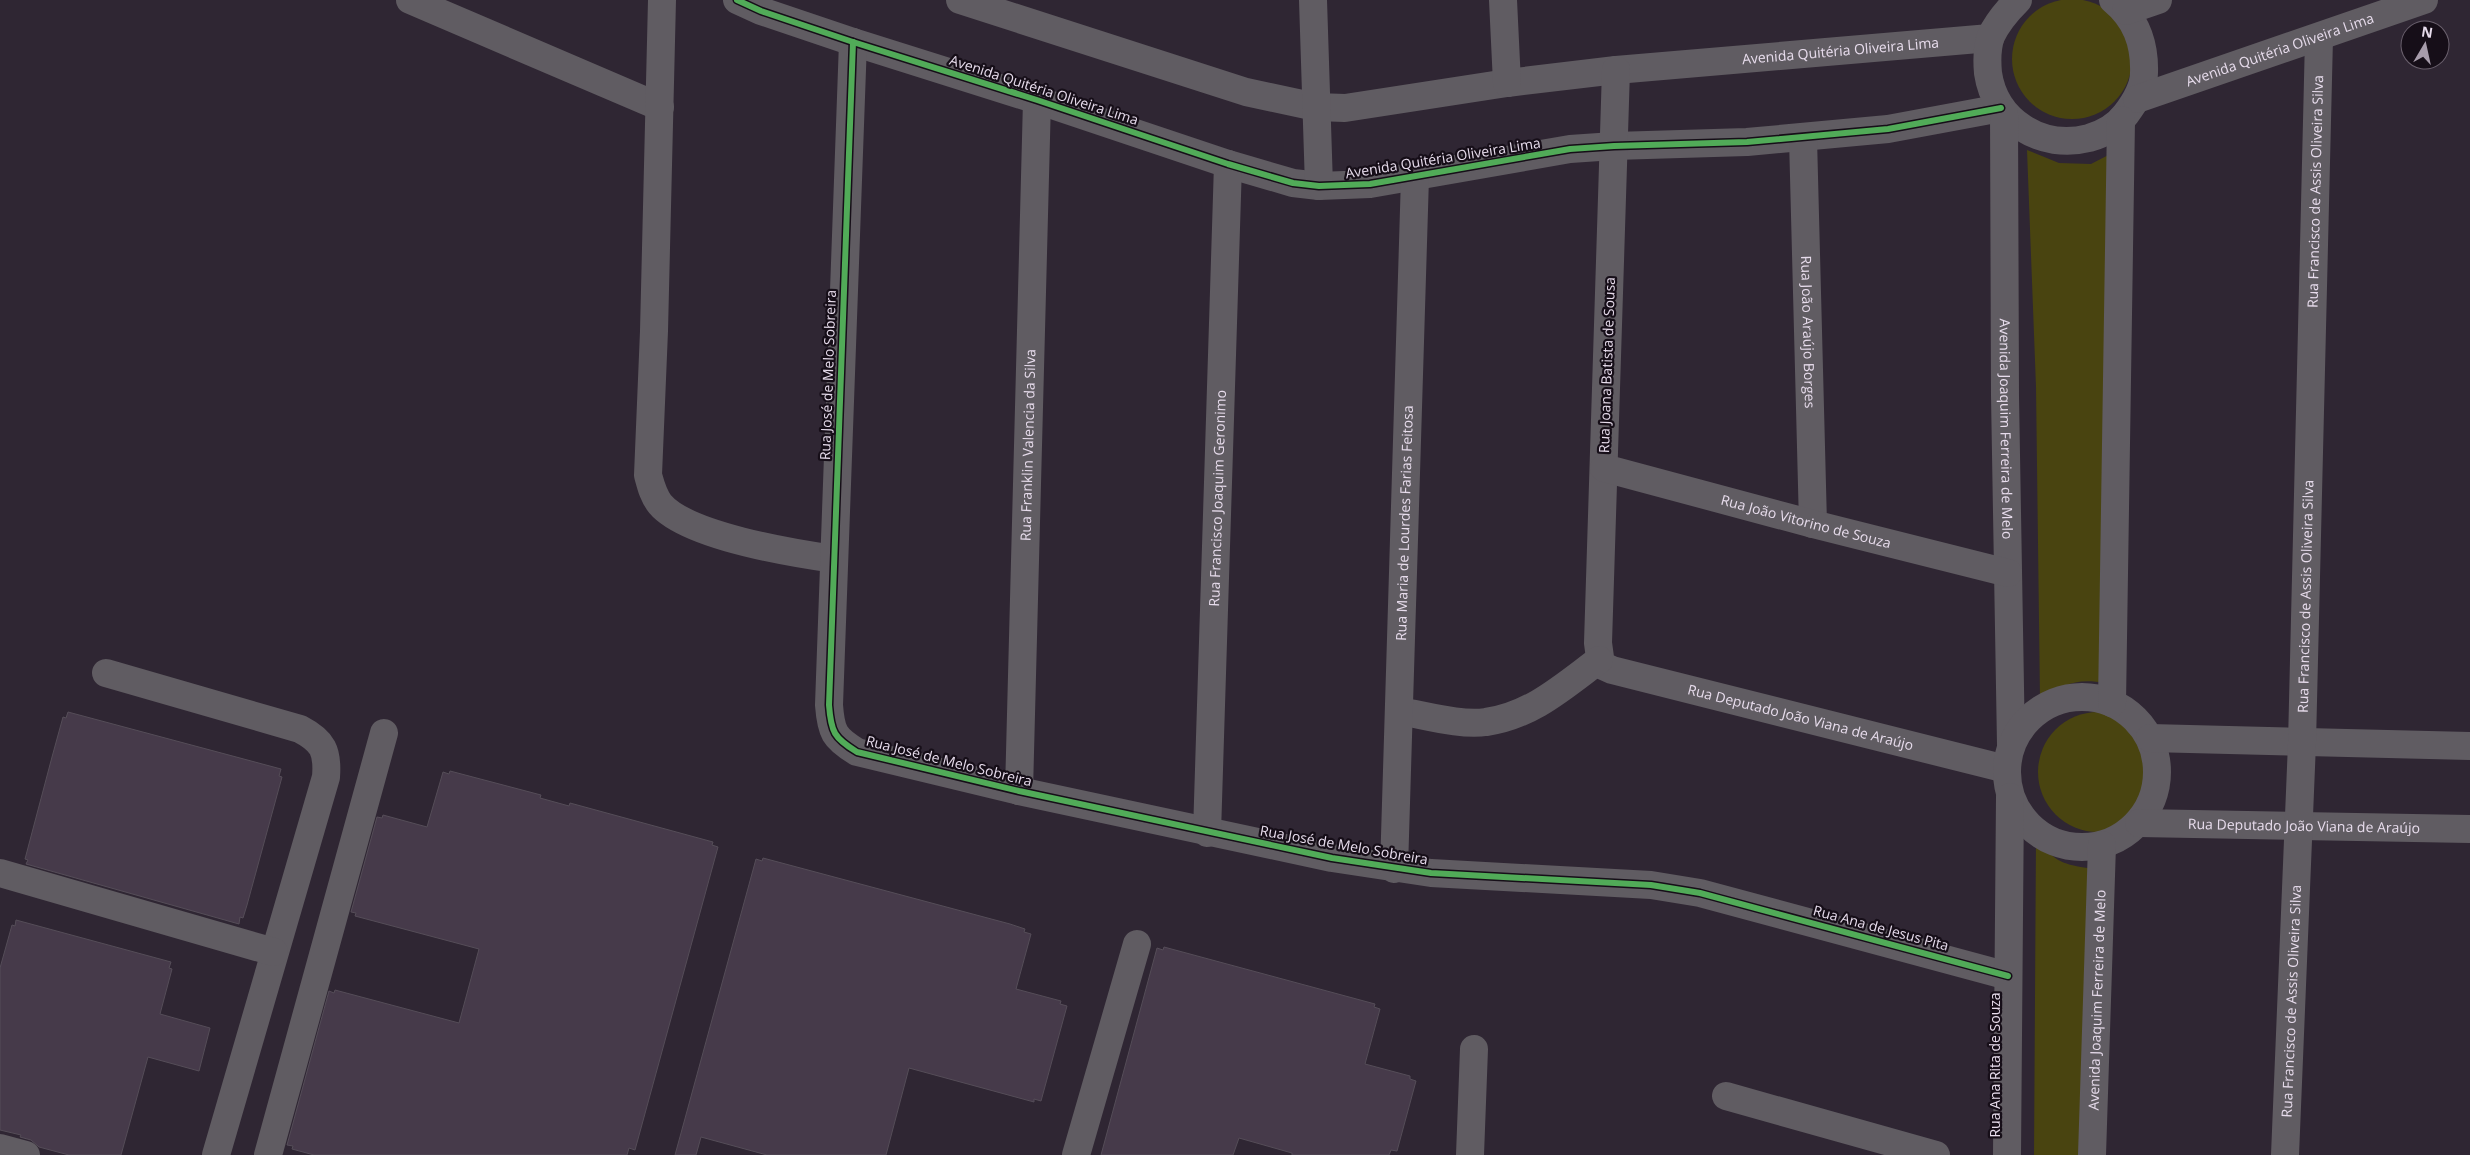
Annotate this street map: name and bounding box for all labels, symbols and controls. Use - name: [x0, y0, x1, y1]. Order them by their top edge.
- street label: Avenida Quitéria Oliveira Lima: [2183, 8, 2376, 90]
- north arrow: [2400, 20, 2450, 70]
- text: N: [2420, 21, 2434, 42]
- street label: Avenida Quitéria Oliveira Lima: [1741, 32, 1940, 68]
- street label: Avenida Quitéria Oliveira Lima: [947, 50, 1141, 129]
- street label: Rua Francisco de Assis Oliveira Silva: [2302, 75, 2327, 308]
- street label: Avenida Quitéria Oliveira Lima: [1344, 133, 1542, 182]
- street label: Rua João Araújo Borges: [1797, 255, 1820, 409]
- street label: Rua Joana Batista de Sousa: [1594, 277, 1619, 453]
- street label: Rua José de Melo Sobreira: [815, 290, 840, 460]
- street label: Avenida Joaquim Ferreira de Melo: [1996, 319, 2017, 540]
- street label: Rua Franklin Valencia da Silva: [1016, 349, 1040, 541]
- street label: Rua Francisco Joaquim Geronimo: [1204, 390, 1230, 607]
- street label: Rua Maria de Lourdes Farias Feitosa: [1391, 405, 1417, 641]
- street label: Rua Francisco de Assis Oliveira Silva: [2293, 480, 2317, 713]
- street label: Rua João Vitorino de Souza: [1719, 490, 1893, 552]
- street label: Rua Deputado João Viana de Araújo: [1686, 679, 1916, 754]
- street label: Rua José de Melo Sobreira: [864, 731, 1034, 790]
- street label: Rua Deputado João Viana de Araújo: [2188, 814, 2420, 837]
- street label: Rua José de Melo Sobreira: [1259, 820, 1430, 869]
- street label: Rua Francisco de Assis Oliveira Silva: [2277, 884, 2305, 1118]
- street label: Avenida Joaquim Ferreira de Melo: [2083, 889, 2110, 1111]
- street label: Rua Ana de Jesus Pita: [1811, 900, 1951, 955]
- street label: Rua Ana Rita de Souza: [1985, 992, 2004, 1138]

